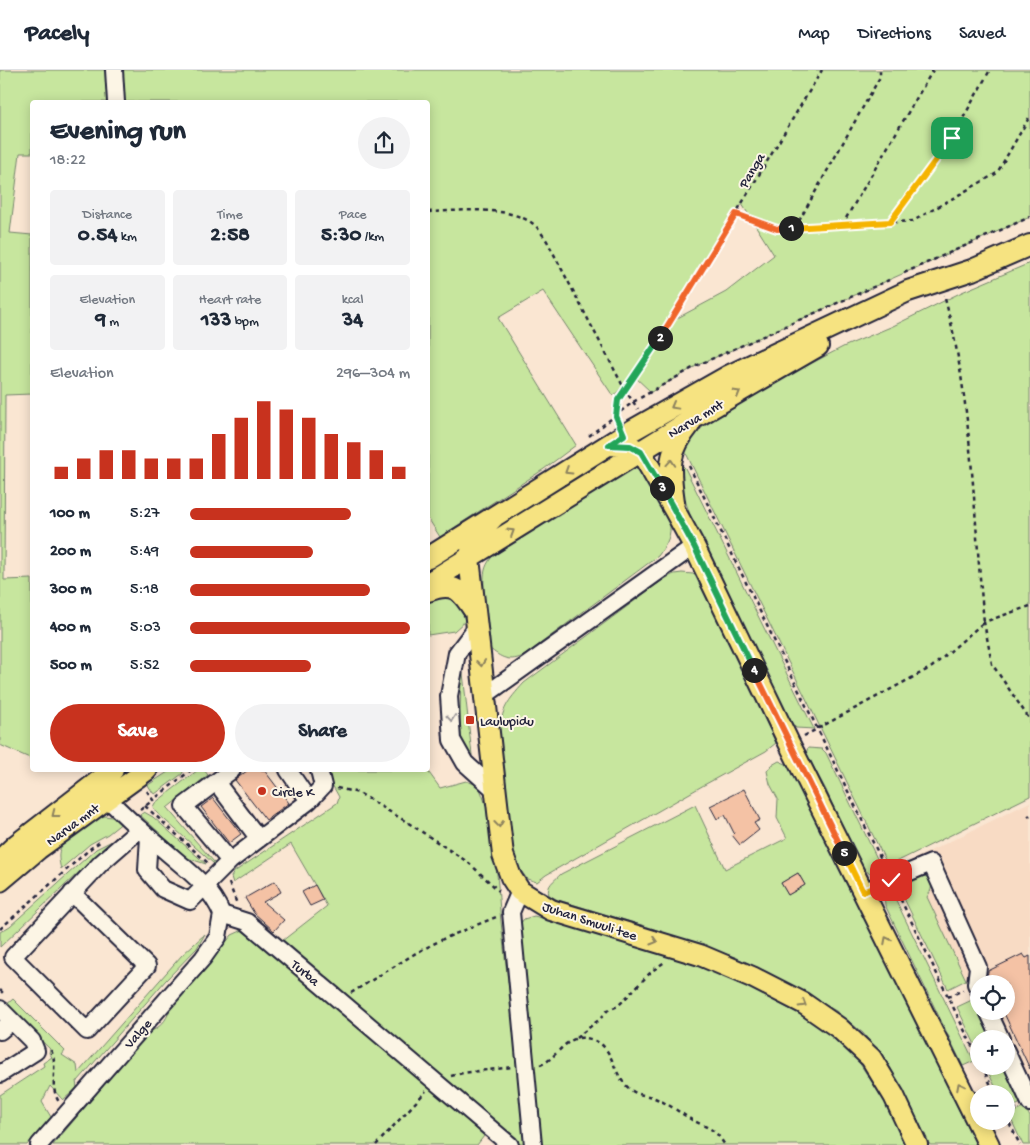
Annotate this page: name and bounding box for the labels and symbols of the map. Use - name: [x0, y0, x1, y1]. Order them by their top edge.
- pin: [931, 117, 973, 159]
- street label: Panga: [736, 150, 771, 193]
- pin: 1: [778, 216, 804, 240]
- pin: 2: [648, 326, 672, 350]
- one-way arrow: [731, 390, 740, 400]
- street label: Narva mnt: [666, 396, 728, 443]
- one-way arrow: [670, 400, 679, 410]
- one-way arrow: [666, 458, 677, 466]
- one-way arrow: [564, 464, 573, 474]
- pin: 3: [650, 476, 674, 500]
- one-way arrow: [505, 528, 514, 538]
- pin: 4: [742, 658, 766, 682]
- one-way arrow: [475, 659, 486, 667]
- marker: Laulupidu: [464, 714, 476, 726]
- place label: Laulupidu: [480, 714, 534, 731]
- one-way arrow: [445, 715, 456, 723]
- marker: Circle K: [256, 785, 268, 797]
- place label: Circle K: [272, 785, 315, 802]
- street label: Narva mnt: [44, 800, 104, 851]
- one-way arrow: [51, 808, 61, 817]
- one-way arrow: [493, 820, 504, 828]
- pin: 5: [832, 840, 856, 866]
- pin: [870, 859, 912, 901]
- street label: Juhan Smuuli tee: [540, 899, 639, 946]
- one-way arrow: [649, 935, 658, 945]
- one-way arrow: [883, 936, 893, 945]
- street label: Turba: [286, 956, 323, 992]
- one-way arrow: [798, 997, 807, 1007]
- street label: Valge: [121, 1016, 157, 1054]
- one-way arrow: [956, 1082, 966, 1091]

